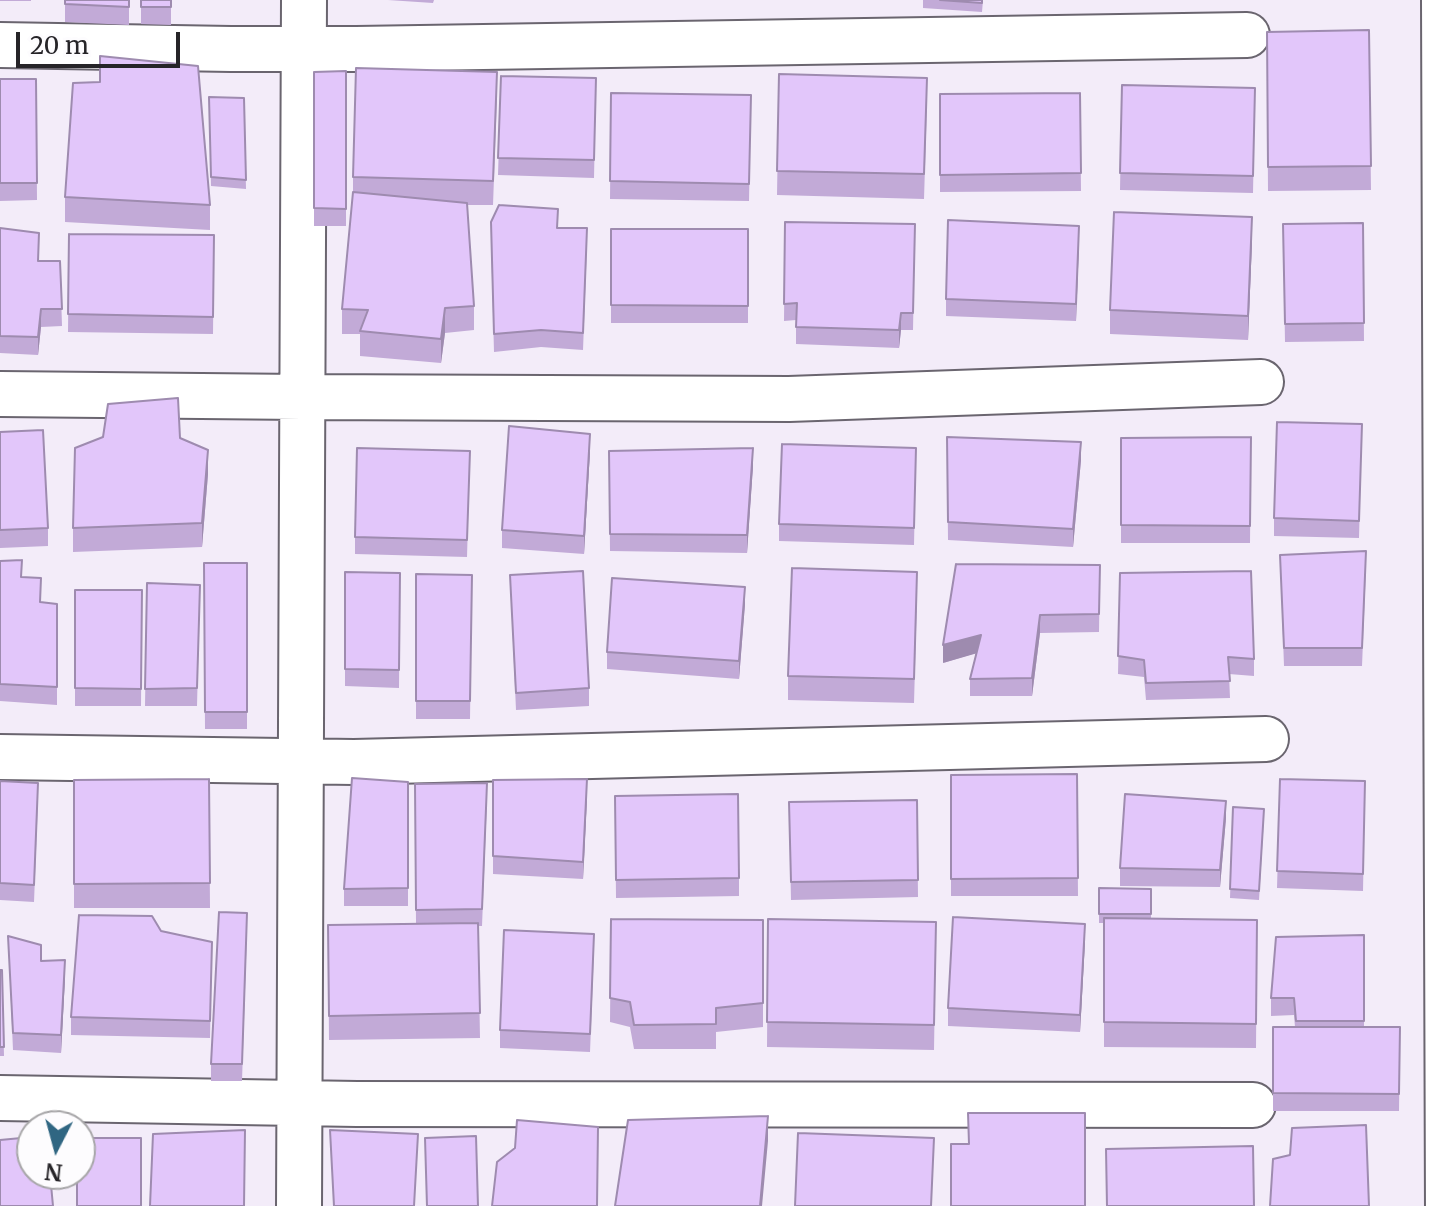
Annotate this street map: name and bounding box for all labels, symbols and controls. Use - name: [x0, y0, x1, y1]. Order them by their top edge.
- scale bar: [20, 16, 184, 66]
- text: 20 m: [30, 30, 89, 61]
- north arrow: [16, 1110, 96, 1190]
- text: N: [44, 1157, 64, 1187]

